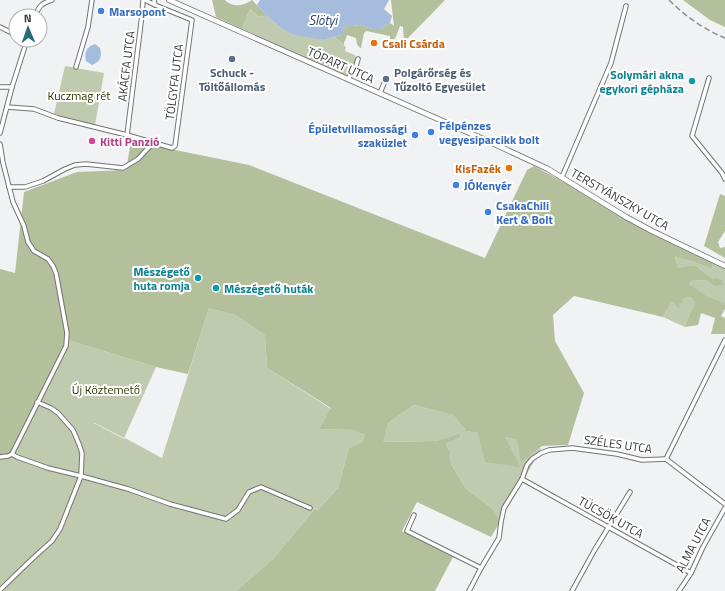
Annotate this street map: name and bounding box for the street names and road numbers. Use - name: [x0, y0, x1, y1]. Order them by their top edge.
- street label: AKÁCFA UTCA: [112, 30, 140, 102]
- street label: TÓPART UTCA: [304, 42, 378, 88]
- street label: TÖLGYFA UTCA: [160, 43, 188, 121]
- street label: TERSTYÁNSZKY UTCA: [567, 163, 673, 235]
- street label: SZÉLES UTCA: [583, 430, 653, 458]
- street label: TÜCSÖK UTCA: [575, 491, 647, 543]
- street label: ALMA UTCA: [670, 514, 716, 576]

